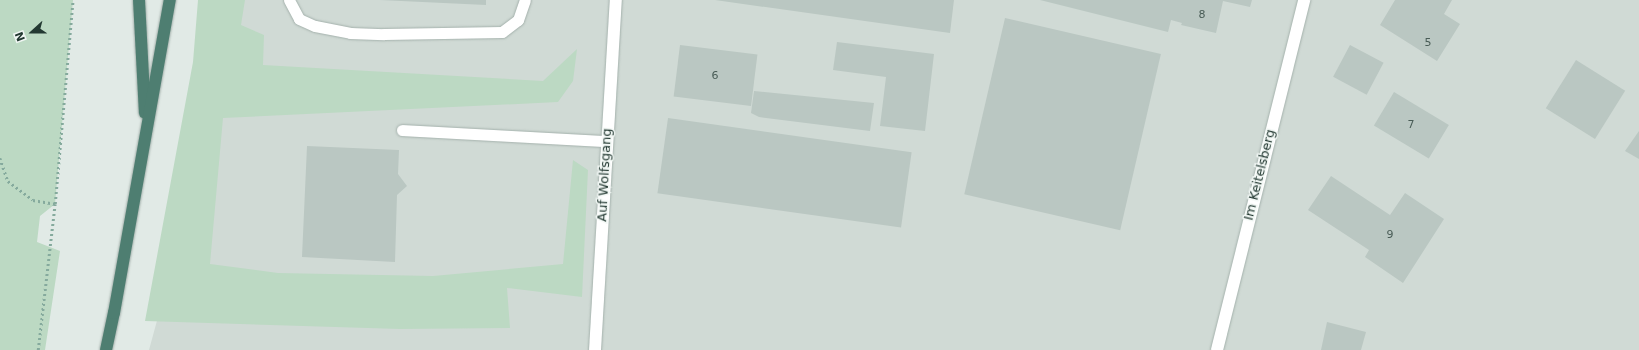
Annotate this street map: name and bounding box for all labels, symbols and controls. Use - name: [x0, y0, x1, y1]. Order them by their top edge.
- house number: 8: [1199, 8, 1205, 22]
- north arrow: [12, 12, 52, 52]
- text: N: [13, 30, 28, 43]
- house number: 5: [1425, 36, 1431, 50]
- house number: 6: [712, 69, 718, 83]
- house number: 7: [1408, 118, 1414, 132]
- street label: Auf Wolfsgang: [595, 128, 615, 222]
- street label: Im Keitelsberg: [1241, 128, 1279, 222]
- house number: 9: [1387, 228, 1393, 242]

